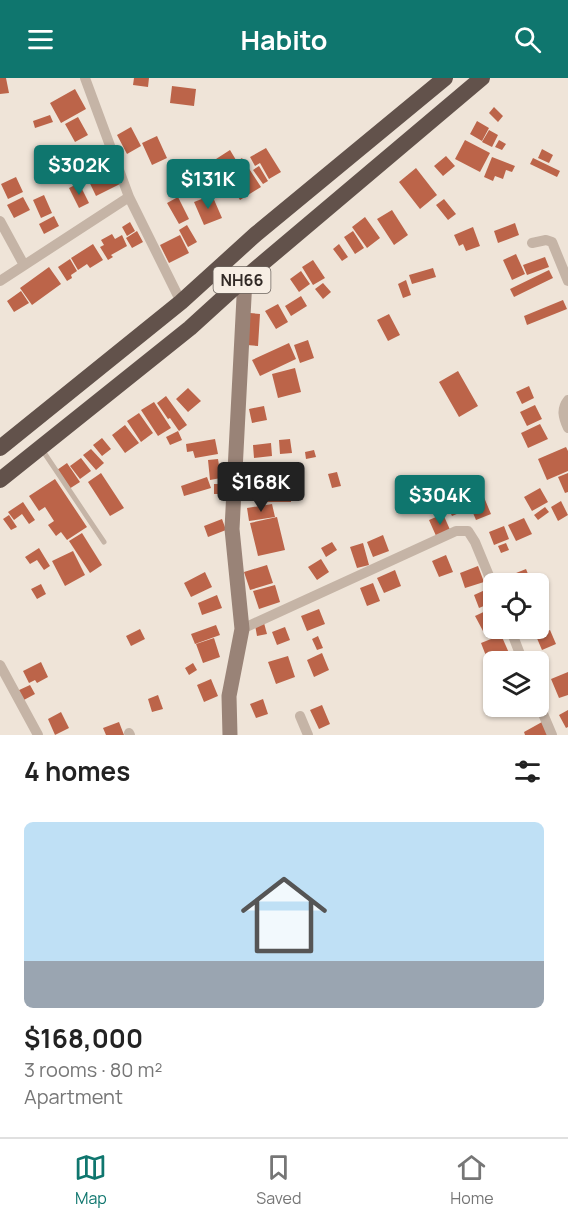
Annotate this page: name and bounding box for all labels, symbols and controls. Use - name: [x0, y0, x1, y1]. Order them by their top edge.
- text: Habito: [241, 21, 327, 58]
- icon: menu: [24, 23, 57, 56]
- icon: search: [511, 23, 544, 56]
- pin: $302K: [37, 145, 121, 196]
- text: $302K: [48, 151, 110, 178]
- pin: $131K: [166, 159, 250, 210]
- text: $131K: [181, 165, 235, 192]
- road number: NH66: [214, 267, 270, 293]
- pin: $168K: [219, 462, 303, 513]
- text: $168K: [232, 468, 290, 495]
- pin: $304K: [398, 475, 482, 526]
- text: $304K: [409, 481, 471, 508]
- map controls: [483, 573, 549, 717]
- button: locate: [483, 573, 549, 639]
- button: layers: [483, 651, 549, 717]
- text: 4 homes: [24, 753, 130, 789]
- icon: filters: [511, 755, 544, 788]
- icon: home: [230, 861, 338, 969]
- text: $168,000: [24, 1020, 143, 1056]
- text: 3 rooms · 80 m²: [24, 1056, 163, 1083]
- text: Apartment: [24, 1083, 123, 1110]
- tab: Map: [74, 1151, 107, 1209]
- tab: Saved: [256, 1151, 301, 1209]
- tab: Home: [450, 1151, 494, 1209]

